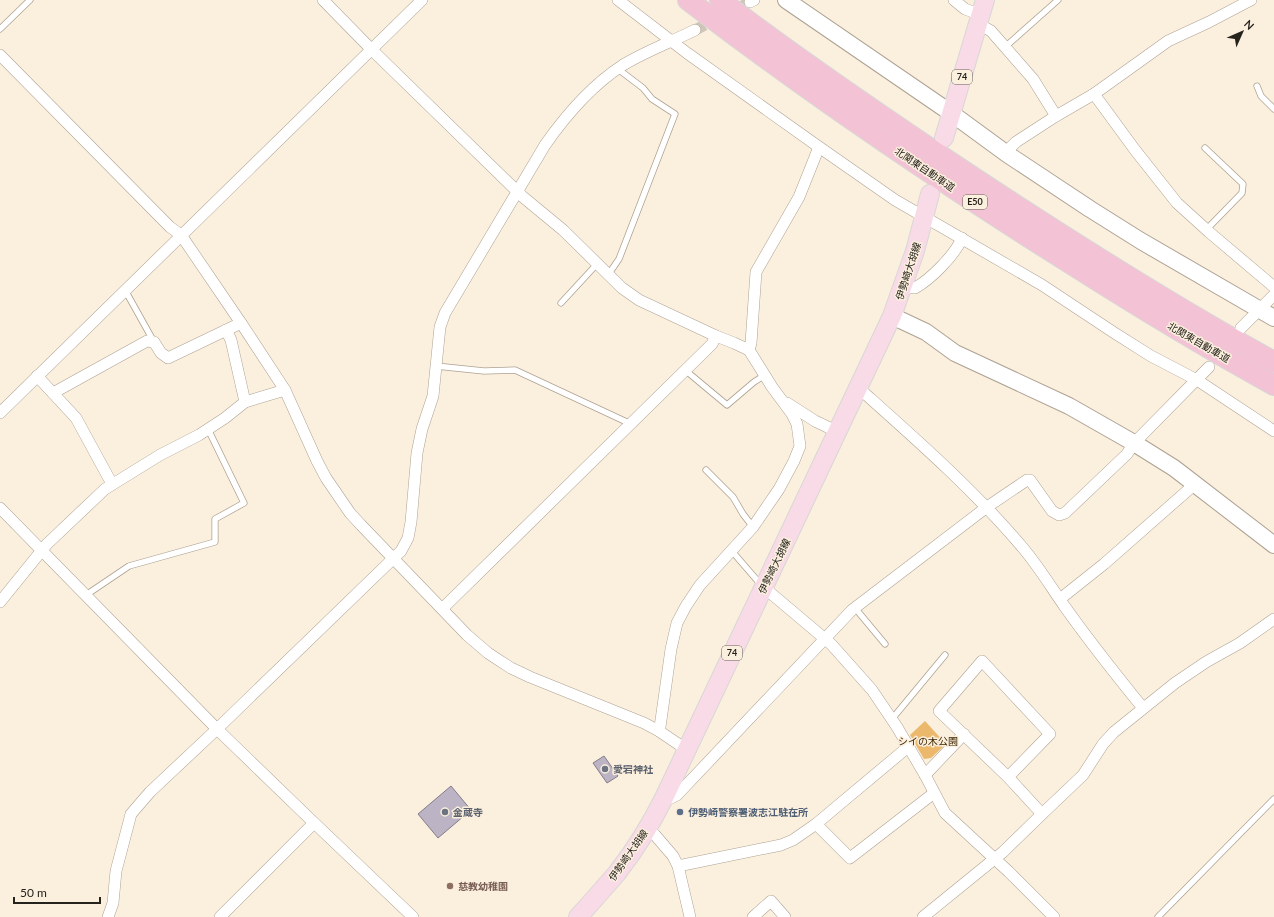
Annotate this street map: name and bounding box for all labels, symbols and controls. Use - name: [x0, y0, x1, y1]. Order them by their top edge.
- north arrow: [1222, 12, 1262, 52]
- text: N: [1242, 17, 1257, 32]
- road number: 74: [952, 70, 972, 84]
- street label: 北関東自動車道: [893, 144, 957, 194]
- road number: E50: [963, 195, 987, 209]
- street label: 伊勢崎大胡線: [893, 241, 923, 301]
- street label: 北関東自動車道: [1166, 319, 1232, 365]
- street label: 伊勢崎大胡線: [755, 536, 793, 596]
- road number: 74: [722, 646, 742, 660]
- park label: シイの木公園: [898, 735, 958, 747]
- place label: 愛宕神社: [613, 763, 654, 775]
- marker: 愛宕神社: [600, 764, 610, 774]
- place label: 金蔵寺: [453, 806, 483, 818]
- place label: 伊勢崎警察署波志江駐在所: [688, 806, 808, 818]
- marker: 金蔵寺: [440, 807, 450, 817]
- marker: 伊勢崎警察署波志江駐在所: [675, 807, 685, 817]
- street label: 伊勢崎大胡線: [606, 827, 650, 883]
- scale bar: [14, 879, 100, 905]
- place label: 慈教幼稚園: [458, 880, 508, 892]
- marker: 慈教幼稚園: [445, 881, 455, 891]
- text: 50 m: [20, 885, 47, 900]

